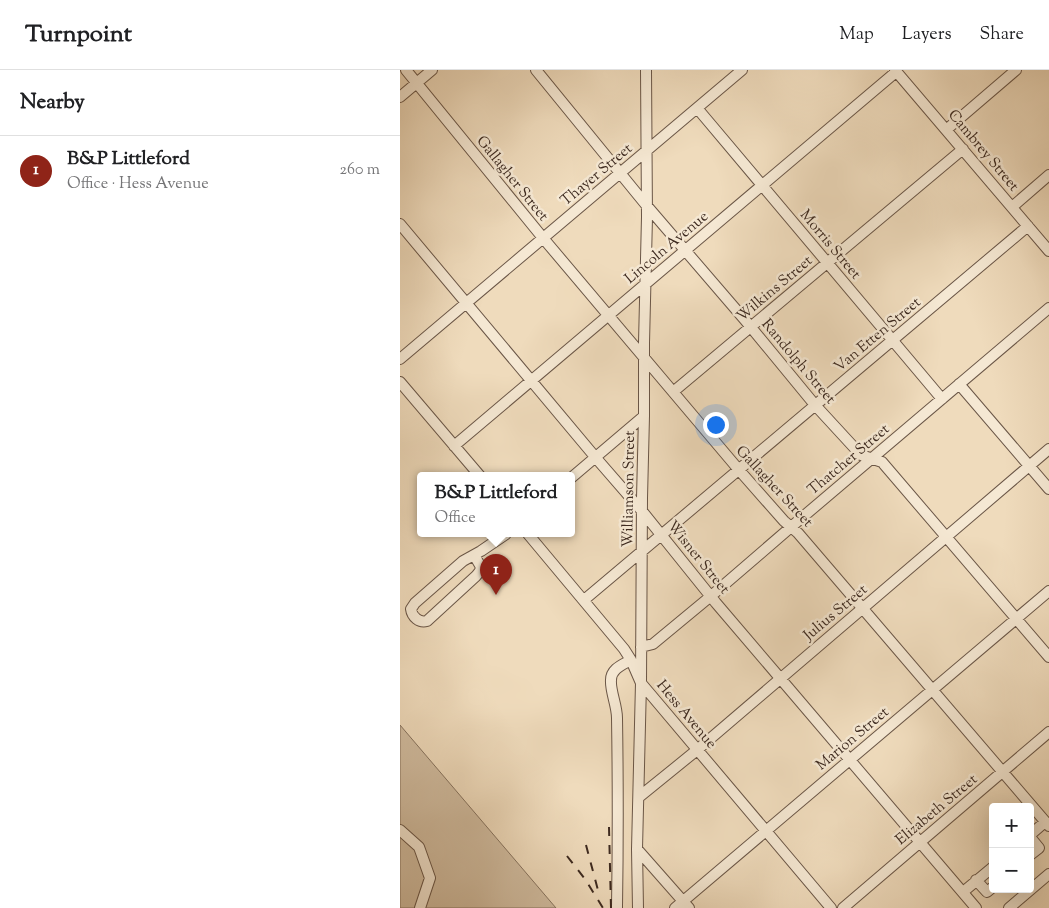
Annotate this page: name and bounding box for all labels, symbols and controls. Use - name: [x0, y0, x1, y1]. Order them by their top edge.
- text: Turnpoint: [25, 18, 132, 52]
- text: Map: [839, 22, 874, 48]
- text: Layers: [902, 22, 952, 48]
- text: Share: [980, 22, 1024, 48]
- text: Nearby: [20, 88, 85, 118]
- street label: Cambrey Street: [942, 106, 1023, 196]
- street label: Gallagher Street: [471, 132, 553, 226]
- street label: Thayer Street: [557, 139, 637, 211]
- text: B&P Littleford: [67, 146, 190, 173]
- text: 1: [33, 159, 39, 182]
- text: 260 m: [339, 159, 380, 182]
- text: Office · Hess Avenue: [67, 173, 209, 196]
- street label: Morris Street: [794, 206, 865, 284]
- street label: Lincoln Avenue: [621, 207, 713, 289]
- street label: Wilkins Street: [732, 251, 818, 327]
- street label: Van Etten Street: [830, 293, 926, 378]
- street label: Randolph Street: [756, 315, 840, 409]
- your location: [703, 412, 729, 438]
- street label: Thatcher Street: [803, 420, 894, 501]
- street label: Williamson Street: [618, 430, 641, 548]
- street label: Gallagher Street: [730, 442, 817, 533]
- popup: [417, 472, 575, 537]
- text: B&P Littleford: [435, 480, 557, 507]
- text: Office: [435, 507, 476, 530]
- street label: Wisner Street: [662, 517, 734, 599]
- pin: 1: [480, 554, 512, 595]
- street label: Julius Street: [799, 580, 873, 647]
- street label: Hess Avenue: [651, 676, 721, 754]
- street label: Marion Street: [812, 702, 894, 776]
- street label: Elizabeth Street: [892, 770, 982, 851]
- map controls: [989, 803, 1034, 893]
- button: +: [989, 803, 1034, 848]
- button: −: [989, 848, 1034, 893]

